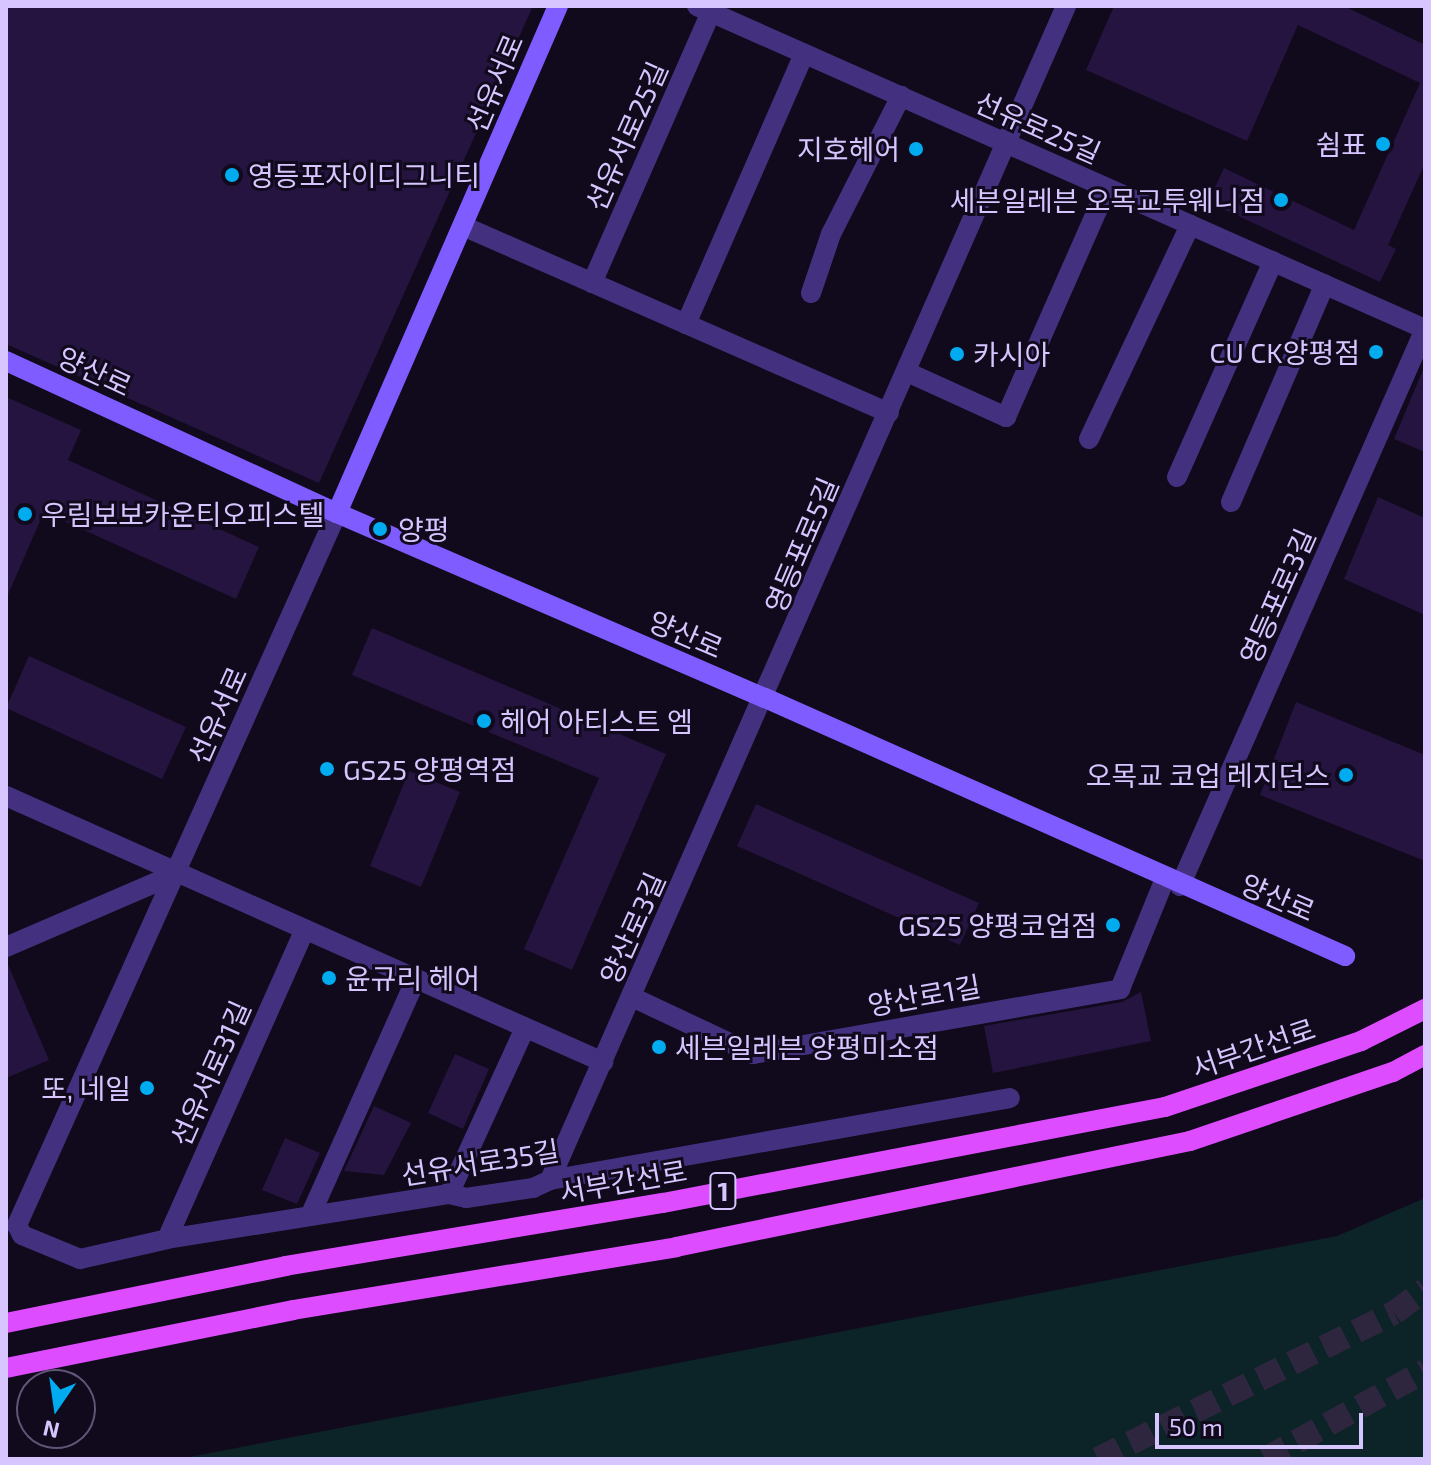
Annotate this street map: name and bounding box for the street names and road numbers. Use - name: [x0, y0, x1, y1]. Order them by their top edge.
- street label: 선유서로: [458, 29, 530, 137]
- street label: 선유서로25길: [578, 56, 674, 216]
- street label: 선유로25길: [970, 84, 1106, 170]
- street label: 양산로: [53, 339, 137, 403]
- street label: 영등포로5길: [757, 472, 845, 618]
- street label: 영등포로3길: [1232, 523, 1322, 669]
- street label: 양산로: [644, 603, 728, 665]
- street label: 선유서로: [181, 661, 253, 769]
- street label: 양산로: [1236, 866, 1320, 928]
- street label: 양산로3길: [593, 867, 671, 989]
- street label: 양산로1길: [865, 969, 983, 1021]
- street label: 선유서로31길: [163, 995, 257, 1151]
- street label: 서부간선로: [1187, 1011, 1319, 1085]
- street label: 선유서로35길: [399, 1133, 561, 1191]
- street label: 서부간선로: [557, 1153, 689, 1209]
- road number: 1: [709, 1169, 737, 1213]

